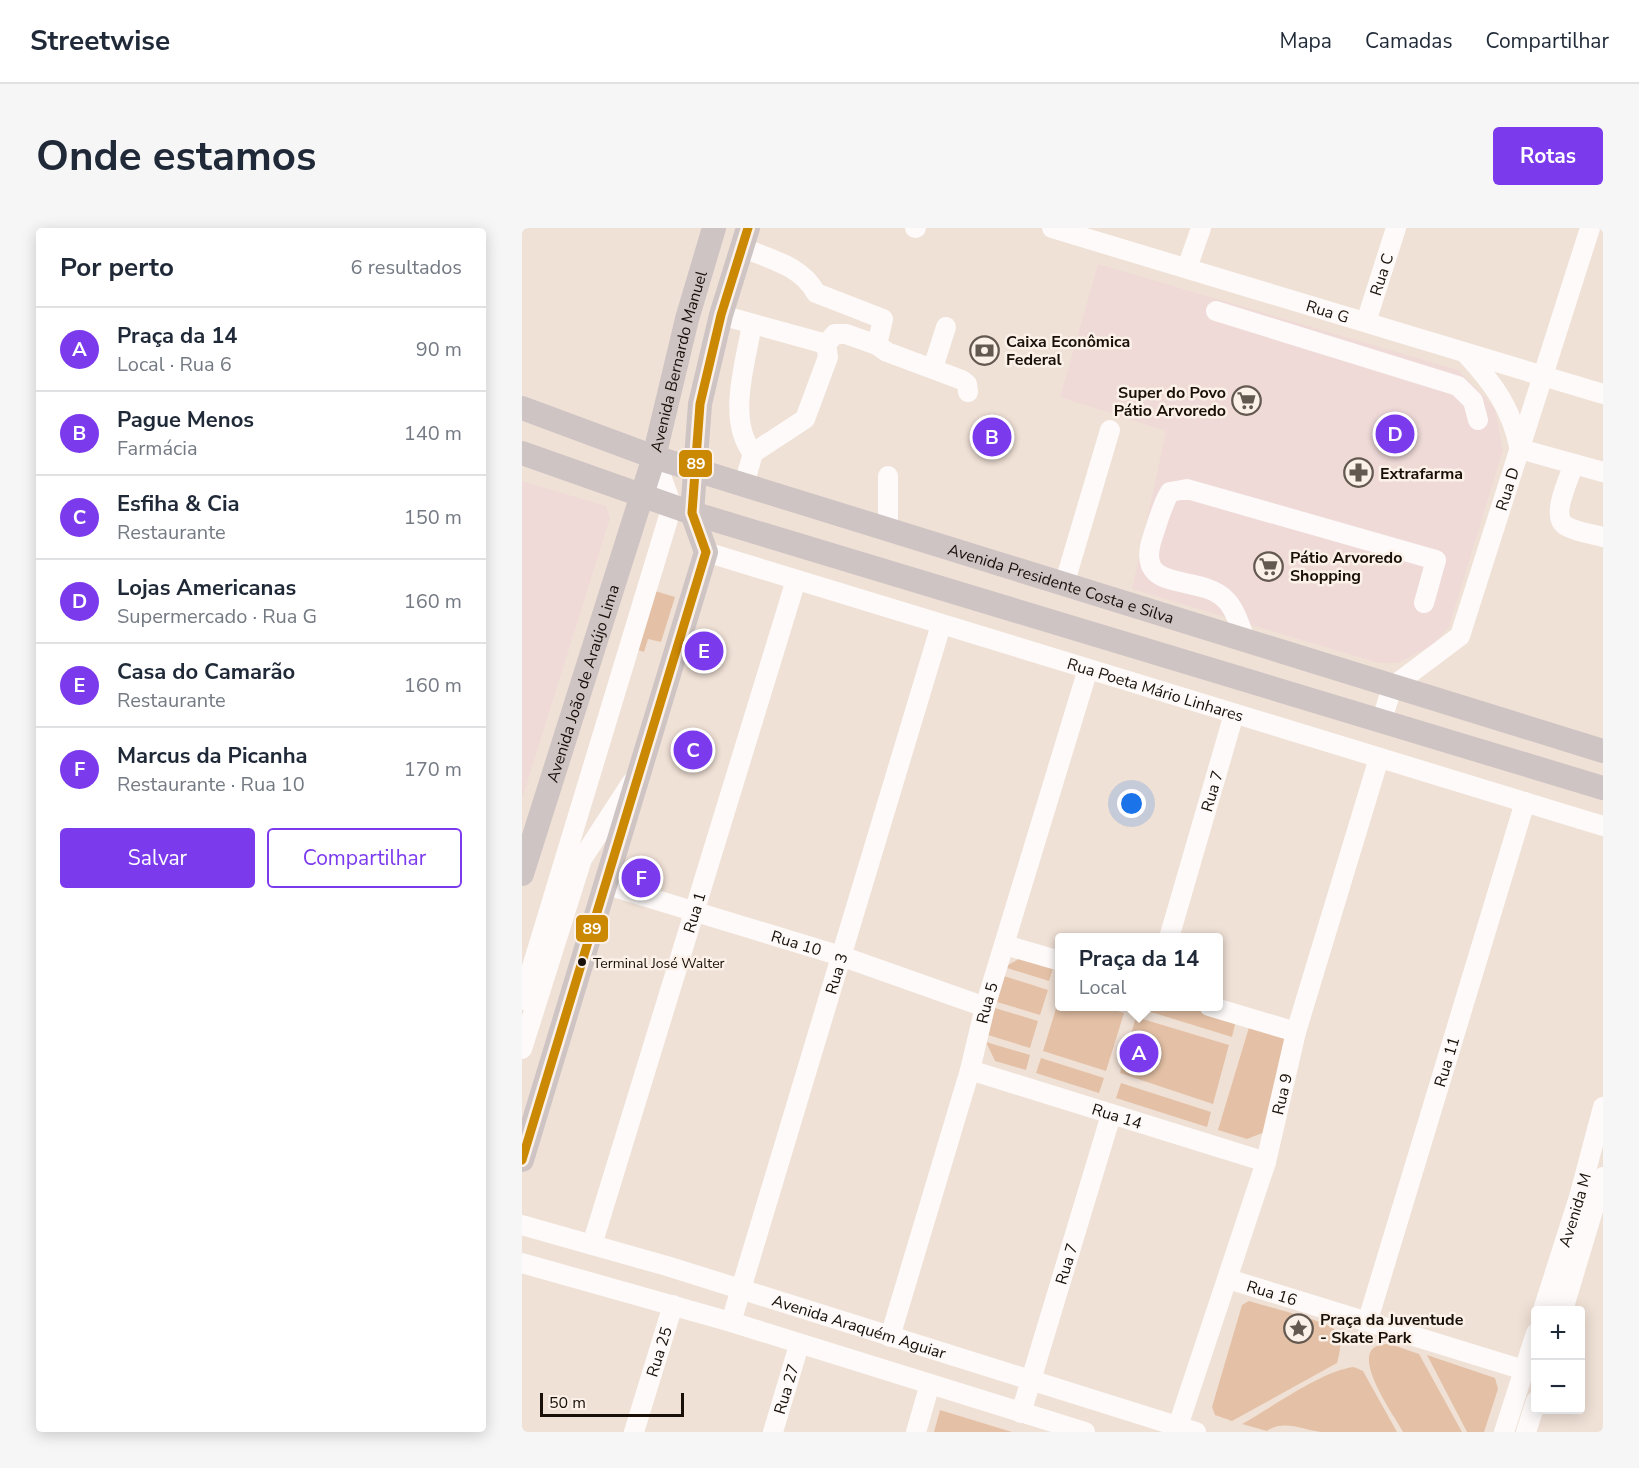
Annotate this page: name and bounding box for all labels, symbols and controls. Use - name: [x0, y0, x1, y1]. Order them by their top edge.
- text: Streetwise: [30, 22, 170, 60]
- text: Mapa: [1280, 27, 1332, 55]
- text: Camadas: [1365, 27, 1452, 55]
- text: Compartilhar: [1485, 27, 1609, 55]
- button: Rotas: [1493, 127, 1603, 185]
- text: Onde estamos: [36, 128, 317, 185]
- text: Por perto: [60, 250, 174, 285]
- street label: Rua C: [1365, 251, 1399, 299]
- text: 6 resultados: [351, 254, 462, 281]
- street label: Avenida Bernardo Manuel: [645, 268, 713, 455]
- street label: Rua G: [1303, 295, 1352, 329]
- text: Praça da 14: [117, 321, 238, 351]
- place label: Caixa Econômica Federal: [1006, 331, 1130, 371]
- bank icon: Caixa Econômica Federal: [969, 334, 1001, 366]
- text: A: [72, 336, 87, 363]
- text: 90 m: [416, 336, 462, 363]
- text: Local · Rua 6: [117, 351, 232, 378]
- place label: Super do Povo Pátio Arvoredo: [1114, 382, 1226, 422]
- supermarket icon: Super do Povo Pátio Arvoredo: [1231, 385, 1263, 417]
- text: Pague Menos: [117, 405, 254, 435]
- pin: D: [1376, 412, 1414, 456]
- pin: B: [972, 414, 1012, 460]
- text: B: [73, 420, 86, 447]
- text: 140 m: [404, 420, 462, 447]
- text: Farmácia: [117, 435, 198, 462]
- line badge: 89: [678, 449, 713, 478]
- text: 89: [686, 453, 706, 475]
- pharmacy icon: Extrafarma: [1343, 457, 1375, 489]
- place label: Extrafarma: [1380, 463, 1463, 485]
- street label: Rua D: [1491, 465, 1525, 513]
- text: Esfiha & Cia: [117, 489, 240, 519]
- text: C: [73, 504, 86, 531]
- text: 150 m: [404, 504, 462, 531]
- text: Restaurante: [117, 519, 226, 546]
- street label: Avenida Presidente Costa e Silva: [945, 539, 1177, 629]
- place label: Pátio Arvoredo Shopping: [1290, 547, 1402, 587]
- supermarket icon: Pátio Arvoredo Shopping: [1253, 550, 1285, 582]
- text: Lojas Americanas: [117, 573, 296, 603]
- street label: Avenida João de Araújo Lima: [542, 582, 625, 785]
- text: D: [72, 588, 87, 615]
- text: 160 m: [404, 588, 462, 615]
- text: Supermercado · Rua G: [117, 603, 317, 630]
- pin: E: [684, 628, 723, 674]
- street label: Rua Poeta Mário Linhares: [1064, 653, 1246, 728]
- text: Casa do Camarão: [117, 657, 295, 687]
- text: E: [74, 672, 85, 699]
- text: 160 m: [404, 672, 462, 699]
- text: Restaurante: [117, 687, 226, 714]
- pin: C: [674, 728, 712, 772]
- text: Marcus da Picanha: [117, 741, 308, 771]
- text: F: [74, 756, 85, 783]
- text: 170 m: [404, 756, 462, 783]
- street label: Rua 7: [1196, 768, 1229, 815]
- text: Restaurante · Rua 10: [117, 771, 305, 798]
- your location: [1117, 789, 1146, 818]
- button: Salvar: [60, 828, 255, 888]
- button: Compartilhar: [267, 828, 462, 888]
- pin: F: [622, 856, 660, 900]
- street label: Rua 1: [678, 889, 712, 936]
- line badge: 89: [575, 914, 609, 943]
- text: 89: [582, 918, 602, 940]
- street label: Rua 10: [768, 925, 824, 961]
- popup: [1055, 933, 1223, 1011]
- text: Praça da 14: [1079, 944, 1199, 974]
- street label: Rua 3: [820, 951, 854, 997]
- place label: Terminal José Walter: [593, 954, 725, 973]
- marker: Terminal José Walter: [576, 956, 588, 968]
- text: Local: [1079, 974, 1126, 1001]
- street label: Rua 5: [971, 980, 1004, 1026]
- pin: A: [1120, 1030, 1158, 1076]
- street label: Rua 11: [1429, 1034, 1465, 1090]
- street label: Rua 9: [1267, 1071, 1298, 1117]
- street label: Rua 14: [1089, 1099, 1145, 1135]
- street label: Avenida M: [1554, 1171, 1597, 1250]
- street label: Rua 7: [1050, 1241, 1084, 1287]
- street label: Rua 16: [1244, 1275, 1300, 1312]
- street label: Avenida Araquém Aguiar: [769, 1290, 949, 1365]
- map controls: [1531, 1306, 1585, 1414]
- button: +: [1531, 1306, 1585, 1360]
- place label: Praça da Juventude - Skate Park: [1320, 1309, 1464, 1349]
- place icon: Praça da Juventude - Skate Park: [1283, 1312, 1315, 1344]
- street label: Rua 25: [642, 1324, 678, 1380]
- button: −: [1531, 1360, 1585, 1414]
- street label: Rua 27: [769, 1361, 805, 1417]
- scale bar: [540, 1390, 684, 1418]
- text: 50 m: [549, 1392, 586, 1414]

